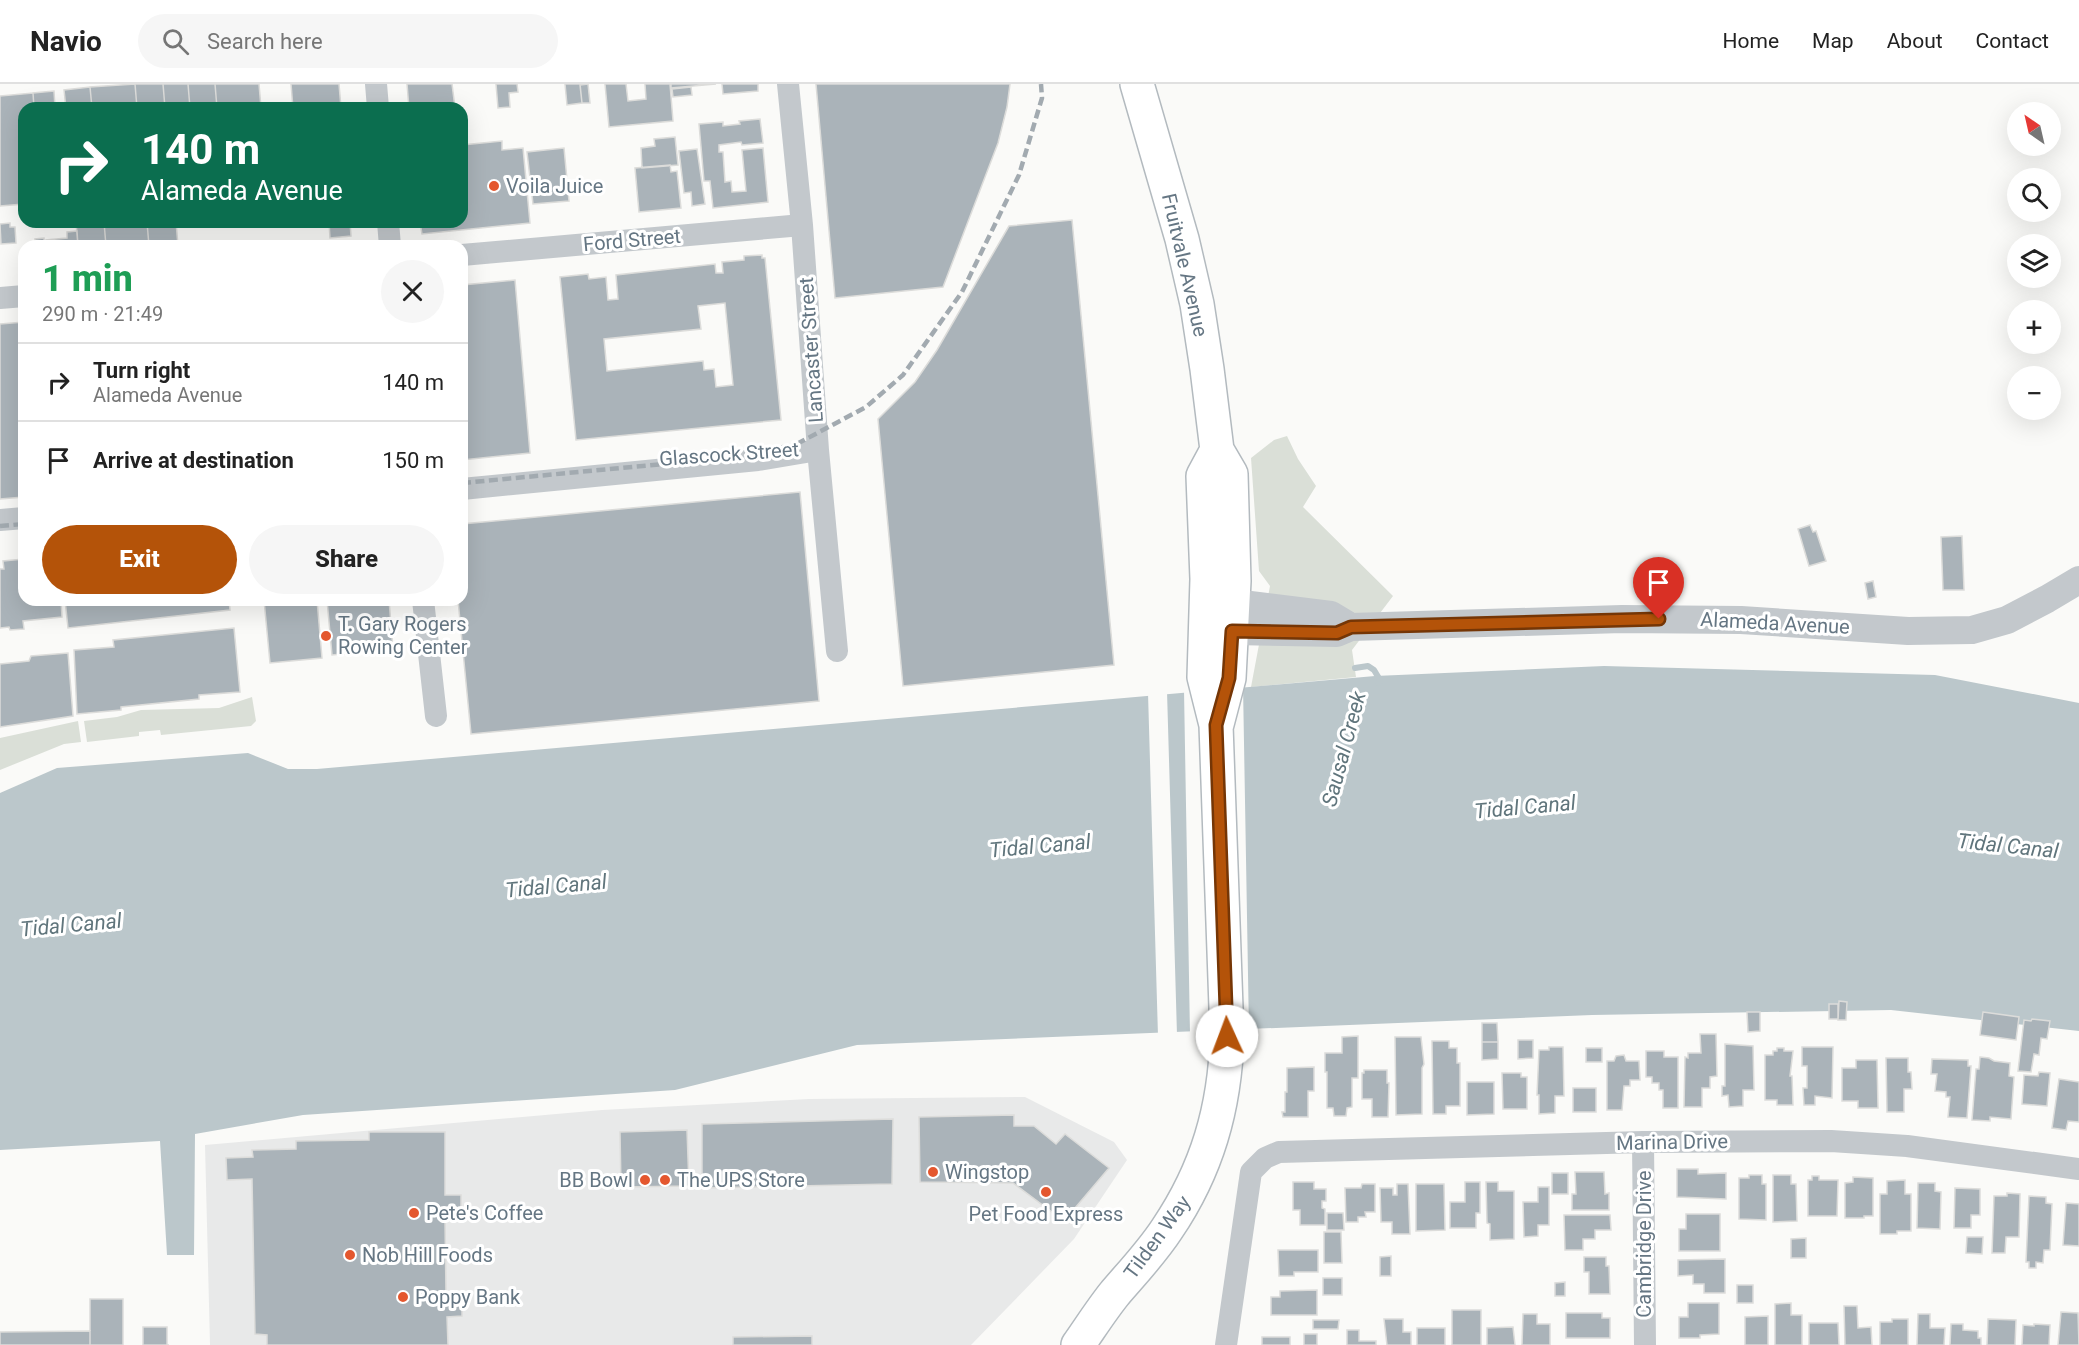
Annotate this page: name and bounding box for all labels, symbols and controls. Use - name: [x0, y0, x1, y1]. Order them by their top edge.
- search box: [138, 14, 558, 68]
- text: Navio: [30, 25, 102, 58]
- icon: search: [159, 25, 192, 58]
- text: Search here: [207, 29, 323, 54]
- text: Home: [1723, 29, 1779, 53]
- text: Map: [1812, 29, 1854, 53]
- text: About: [1887, 29, 1943, 53]
- text: Contact: [1976, 29, 2049, 53]
- north arrow: [2007, 102, 2061, 156]
- map controls: [2007, 102, 2061, 420]
- text: 140 m: [141, 125, 260, 174]
- icon: right: [42, 126, 120, 204]
- button: search: [2007, 168, 2061, 222]
- place label: Voila Juice: [506, 174, 603, 198]
- text: Alameda Avenue: [141, 175, 343, 207]
- marker: Voila Juice: [487, 179, 501, 193]
- street label: Fruitvale Avenue: [1157, 191, 1213, 339]
- street label: Ford Street: [582, 224, 682, 256]
- button: layers: [2007, 234, 2061, 288]
- text: 1 min: [42, 258, 133, 300]
- button: close: [381, 260, 444, 323]
- street label: Lancaster Street: [794, 276, 828, 424]
- button: +: [2007, 300, 2061, 354]
- text: 290 m · 21:49: [42, 302, 163, 326]
- text: Turn right: [93, 358, 190, 383]
- icon: right: [42, 366, 75, 399]
- button: −: [2007, 366, 2061, 420]
- text: 140 m: [382, 370, 444, 395]
- text: Alameda Avenue: [93, 383, 242, 407]
- street label: Glascock Street: [658, 437, 800, 471]
- icon: arrive: [42, 444, 75, 477]
- text: Arrive at destination: [93, 448, 294, 473]
- text: 150 m: [382, 448, 444, 473]
- button: Exit: [42, 525, 237, 594]
- button: Share: [249, 525, 444, 594]
- pin: [1633, 557, 1684, 619]
- icon: arrive: [1642, 566, 1675, 599]
- street label: Alameda Avenue: [1700, 607, 1850, 639]
- place label: T. Gary Rogers Rowing Center: [338, 612, 468, 659]
- marker: T. Gary Rogers Rowing Center: [319, 629, 333, 643]
- water label: Sausal Creek: [1317, 688, 1371, 809]
- water label: Tidal Canal: [1473, 791, 1578, 823]
- water label: Tidal Canal: [1956, 829, 2061, 863]
- water label: Tidal Canal: [988, 830, 1093, 862]
- water label: Tidal Canal: [504, 870, 609, 902]
- water label: Tidal Canal: [19, 909, 124, 941]
- position arrow: [1195, 1004, 1259, 1068]
- street label: Marina Drive: [1616, 1129, 1728, 1155]
- place label: Wingstop: [945, 1160, 1029, 1184]
- marker: Wingstop: [926, 1165, 940, 1179]
- place label: BB Bowl: [559, 1168, 633, 1192]
- place label: The UPS Store: [677, 1168, 805, 1192]
- street label: Cambridge Drive: [1632, 1170, 1656, 1318]
- marker: BB Bowl: [638, 1173, 652, 1187]
- marker: The UPS Store: [658, 1173, 672, 1187]
- marker: Pet Food Express: [1039, 1185, 1053, 1199]
- street label: Tilden Way: [1119, 1190, 1196, 1283]
- place label: Pete's Coffee: [426, 1201, 543, 1225]
- place label: Pet Food Express: [969, 1202, 1123, 1226]
- marker: Pete's Coffee: [407, 1206, 421, 1220]
- place label: Nob Hill Foods: [362, 1243, 493, 1267]
- marker: Nob Hill Foods: [343, 1248, 357, 1262]
- place label: Poppy Bank: [415, 1285, 521, 1309]
- marker: Poppy Bank: [396, 1290, 410, 1304]

